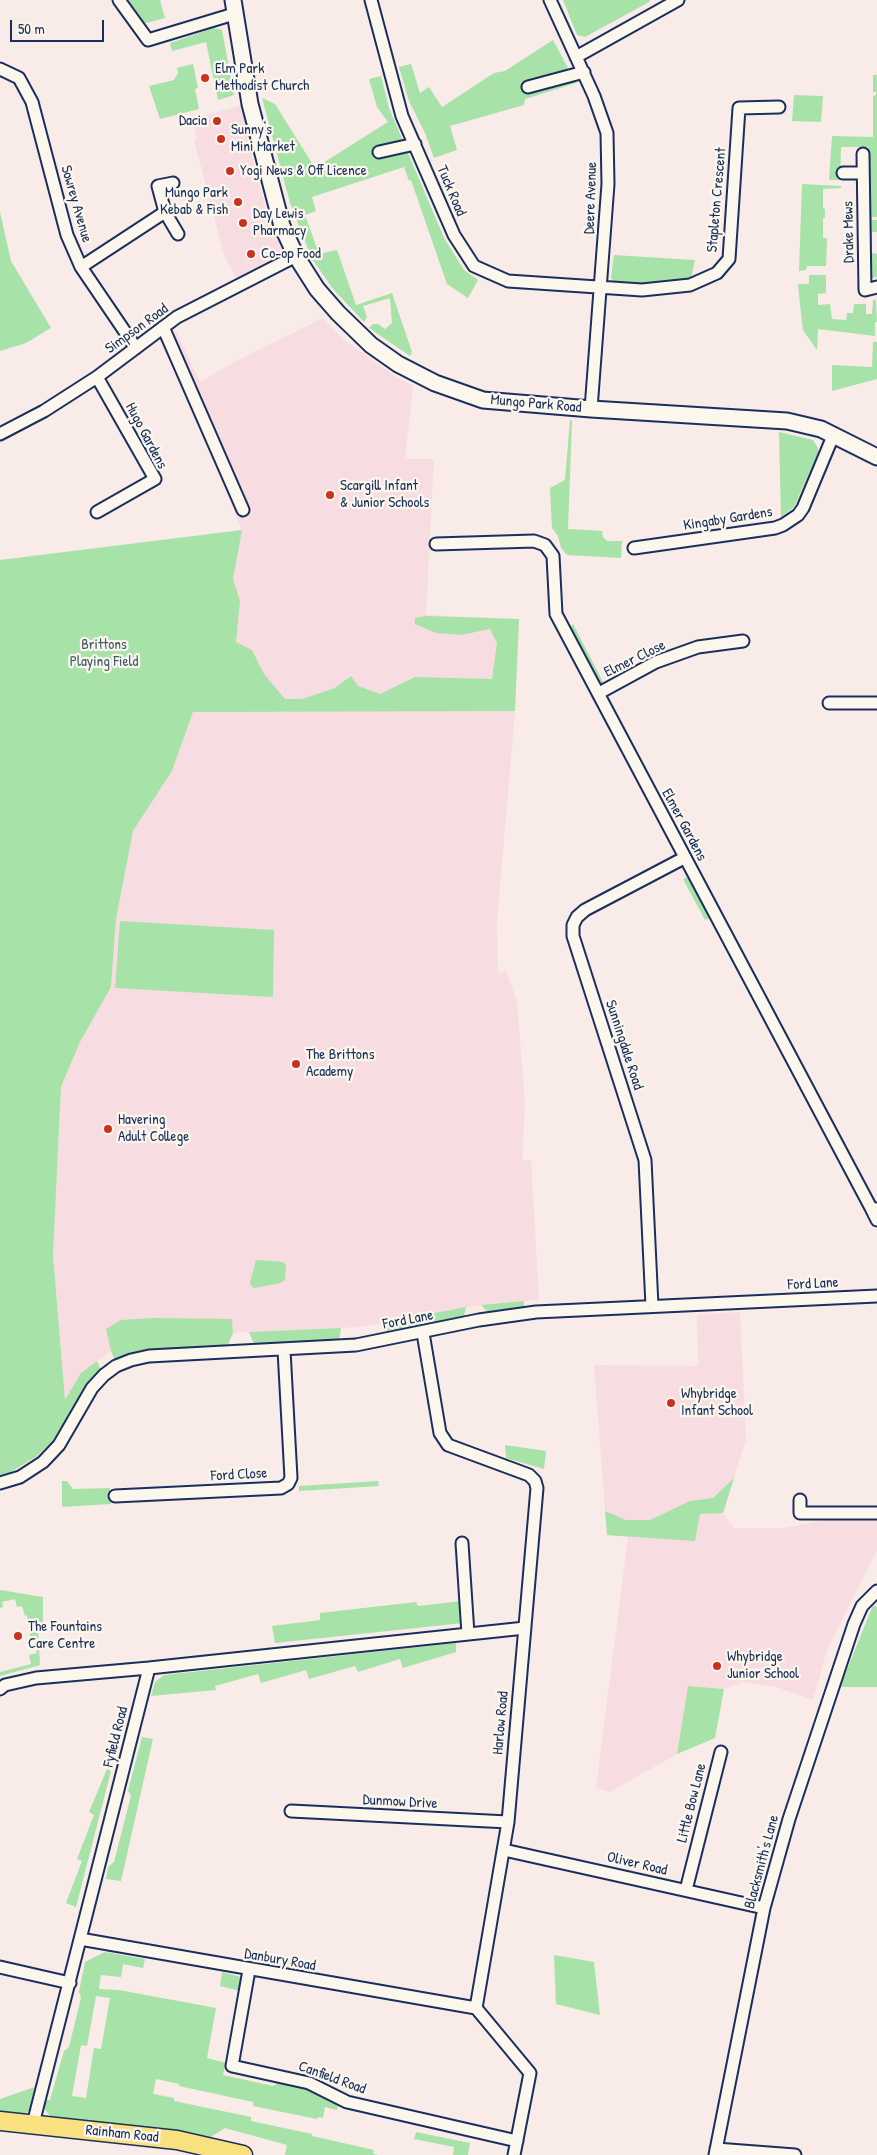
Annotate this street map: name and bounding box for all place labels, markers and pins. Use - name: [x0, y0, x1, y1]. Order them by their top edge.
- place label: Elm Park Methodist Church: [215, 60, 309, 95]
- marker: Elm Park Methodist Church: [199, 72, 211, 84]
- place label: Dacia: [179, 112, 207, 130]
- marker: Dacia: [211, 115, 223, 127]
- place label: Sunny's Mini Market: [231, 121, 295, 156]
- marker: Sunny's Mini Market: [215, 133, 227, 145]
- place label: Yogi News & Off Licence: [240, 162, 367, 180]
- marker: Yogi News & Off Licence: [224, 165, 236, 177]
- place label: Mungo Park Kebab & Fish: [160, 184, 228, 219]
- marker: Mungo Park Kebab & Fish: [232, 196, 244, 208]
- place label: Day Lewis Pharmacy: [253, 205, 306, 240]
- marker: Day Lewis Pharmacy: [237, 217, 249, 229]
- place label: Co-op Food: [261, 245, 321, 263]
- marker: Co-op Food: [245, 248, 257, 260]
- place label: Scargill Infant & Junior Schools: [340, 477, 429, 512]
- marker: Scargill Infant & Junior Schools: [324, 489, 336, 501]
- place label: The Brittons Academy: [306, 1046, 374, 1081]
- marker: The Brittons Academy: [290, 1058, 302, 1070]
- place label: Havering Adult College: [118, 1111, 189, 1146]
- marker: Havering Adult College: [102, 1123, 114, 1135]
- place label: Whybridge Infant School: [681, 1385, 753, 1420]
- marker: Whybridge Infant School: [665, 1397, 677, 1409]
- place label: The Fountains Care Centre: [28, 1618, 102, 1653]
- marker: The Fountains Care Centre: [12, 1630, 24, 1642]
- place label: Whybridge Junior School: [727, 1648, 799, 1683]
- marker: Whybridge Junior School: [711, 1660, 723, 1672]

